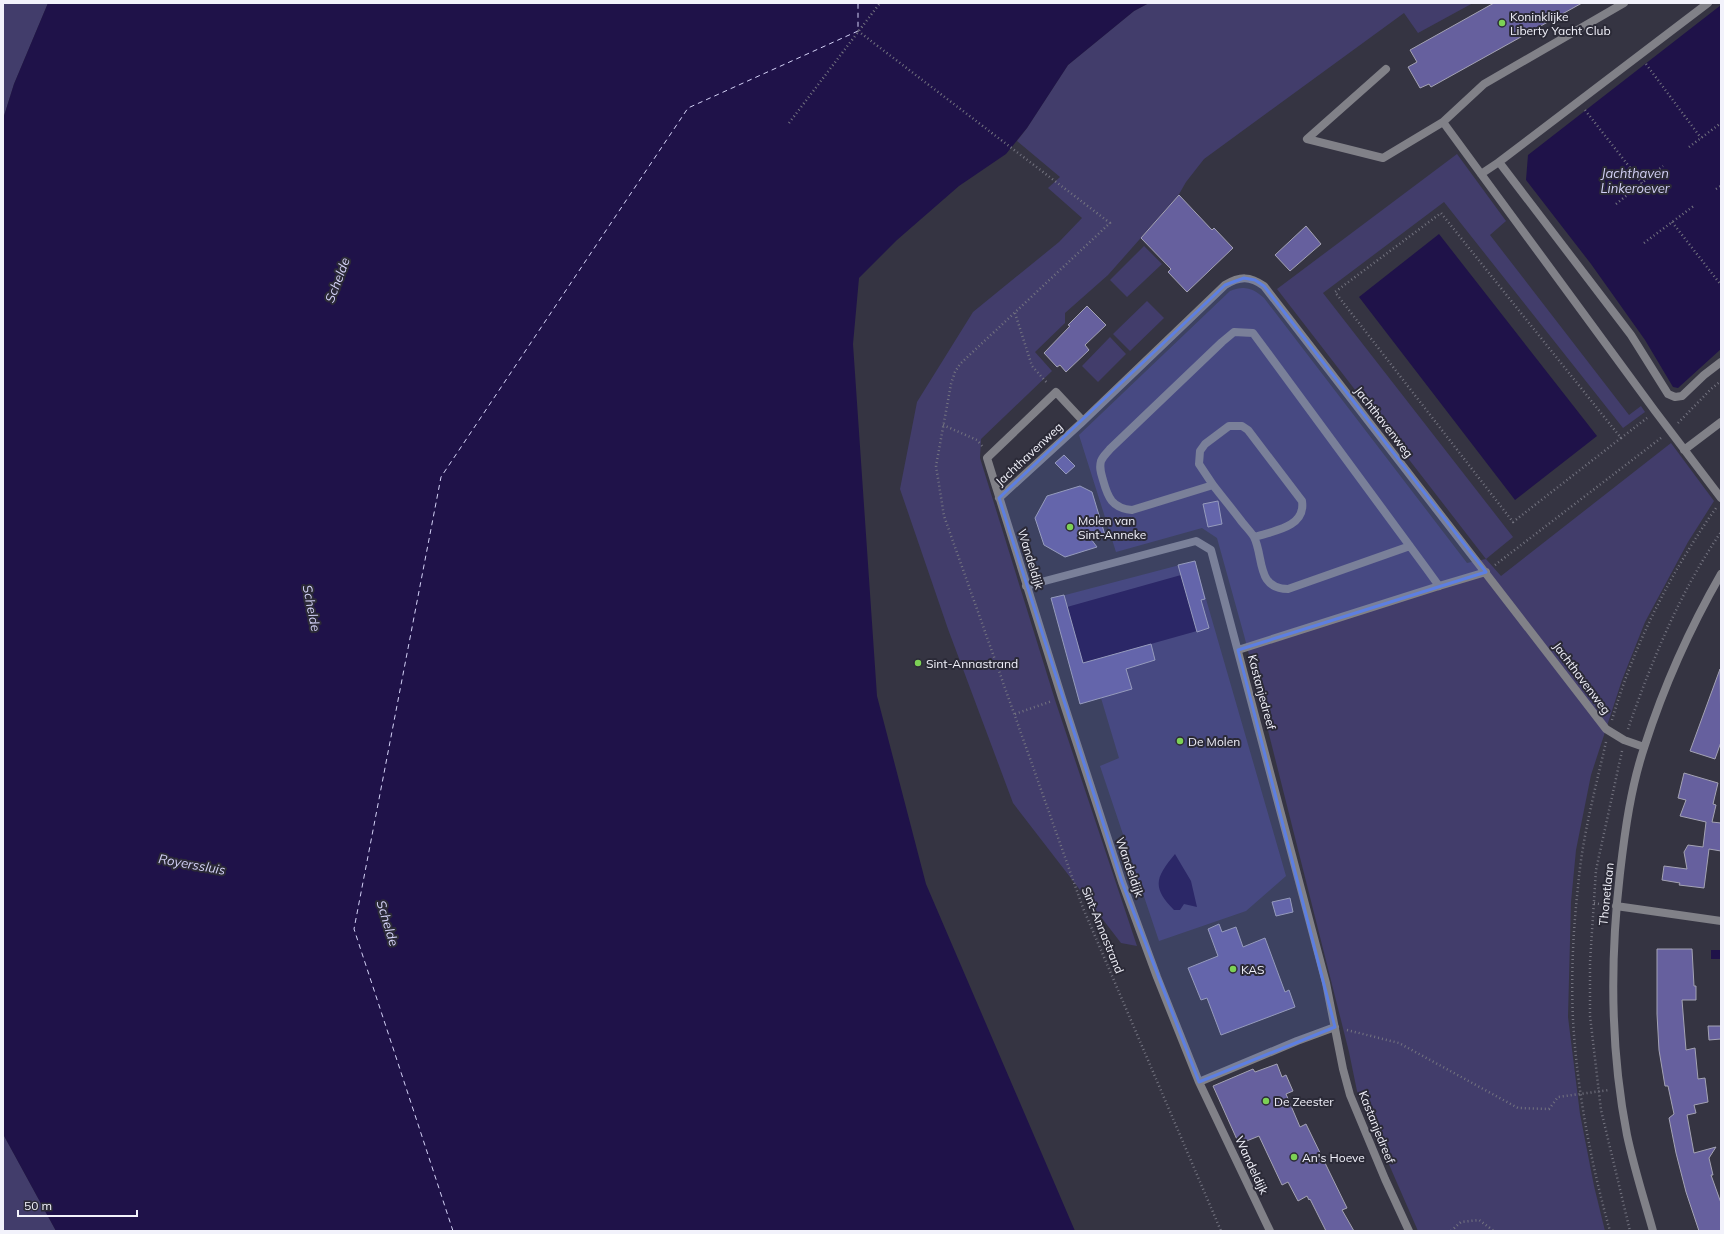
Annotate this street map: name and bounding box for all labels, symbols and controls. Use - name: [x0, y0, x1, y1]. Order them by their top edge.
- place label: Koninklijke Liberty Yacht Club: [1510, 9, 1611, 38]
- marker: Koninklijke Liberty Yacht Club: [1497, 18, 1507, 28]
- water label: Jachthaven Linkeroever: [1600, 165, 1671, 196]
- water label: Schelde: [321, 255, 353, 305]
- street label: Jachthavenweg: [1351, 383, 1417, 461]
- street label: Jachthavenweg: [992, 419, 1066, 489]
- place label: Molen van Sint-Anneke: [1078, 513, 1146, 542]
- marker: Molen van Sint-Anneke: [1065, 522, 1075, 532]
- street label: Wandeldijk: [1015, 527, 1048, 592]
- water label: Schelde: [300, 583, 324, 633]
- street label: Jachthavenweg: [1550, 639, 1614, 717]
- street label: Kastanjedreef: [1245, 653, 1279, 732]
- place label: Sint-Annastrand: [926, 656, 1018, 671]
- marker: Sint-Annastrand: [913, 658, 923, 668]
- place label: De Molen: [1188, 734, 1240, 749]
- marker: De Molen: [1175, 736, 1185, 746]
- street label: Wandeldijk: [1113, 835, 1148, 900]
- water label: Royerssluis: [157, 850, 227, 878]
- street label: Thonetlaan: [1595, 862, 1617, 926]
- street label: Sint-Annastrand: [1079, 884, 1127, 976]
- water label: Schelde: [373, 898, 403, 948]
- place label: KAS: [1241, 962, 1265, 977]
- marker: KAS: [1228, 964, 1238, 974]
- street label: Kastanjedreef: [1356, 1088, 1399, 1166]
- place label: De Zeester: [1274, 1094, 1334, 1109]
- marker: De Zeester: [1261, 1096, 1271, 1106]
- street label: Wandeldijk: [1232, 1133, 1272, 1197]
- place label: An's Hoeve: [1302, 1150, 1365, 1165]
- marker: An's Hoeve: [1289, 1152, 1299, 1162]
- scale bar: [18, 1192, 137, 1218]
- text: 50 m: [24, 1198, 52, 1213]

